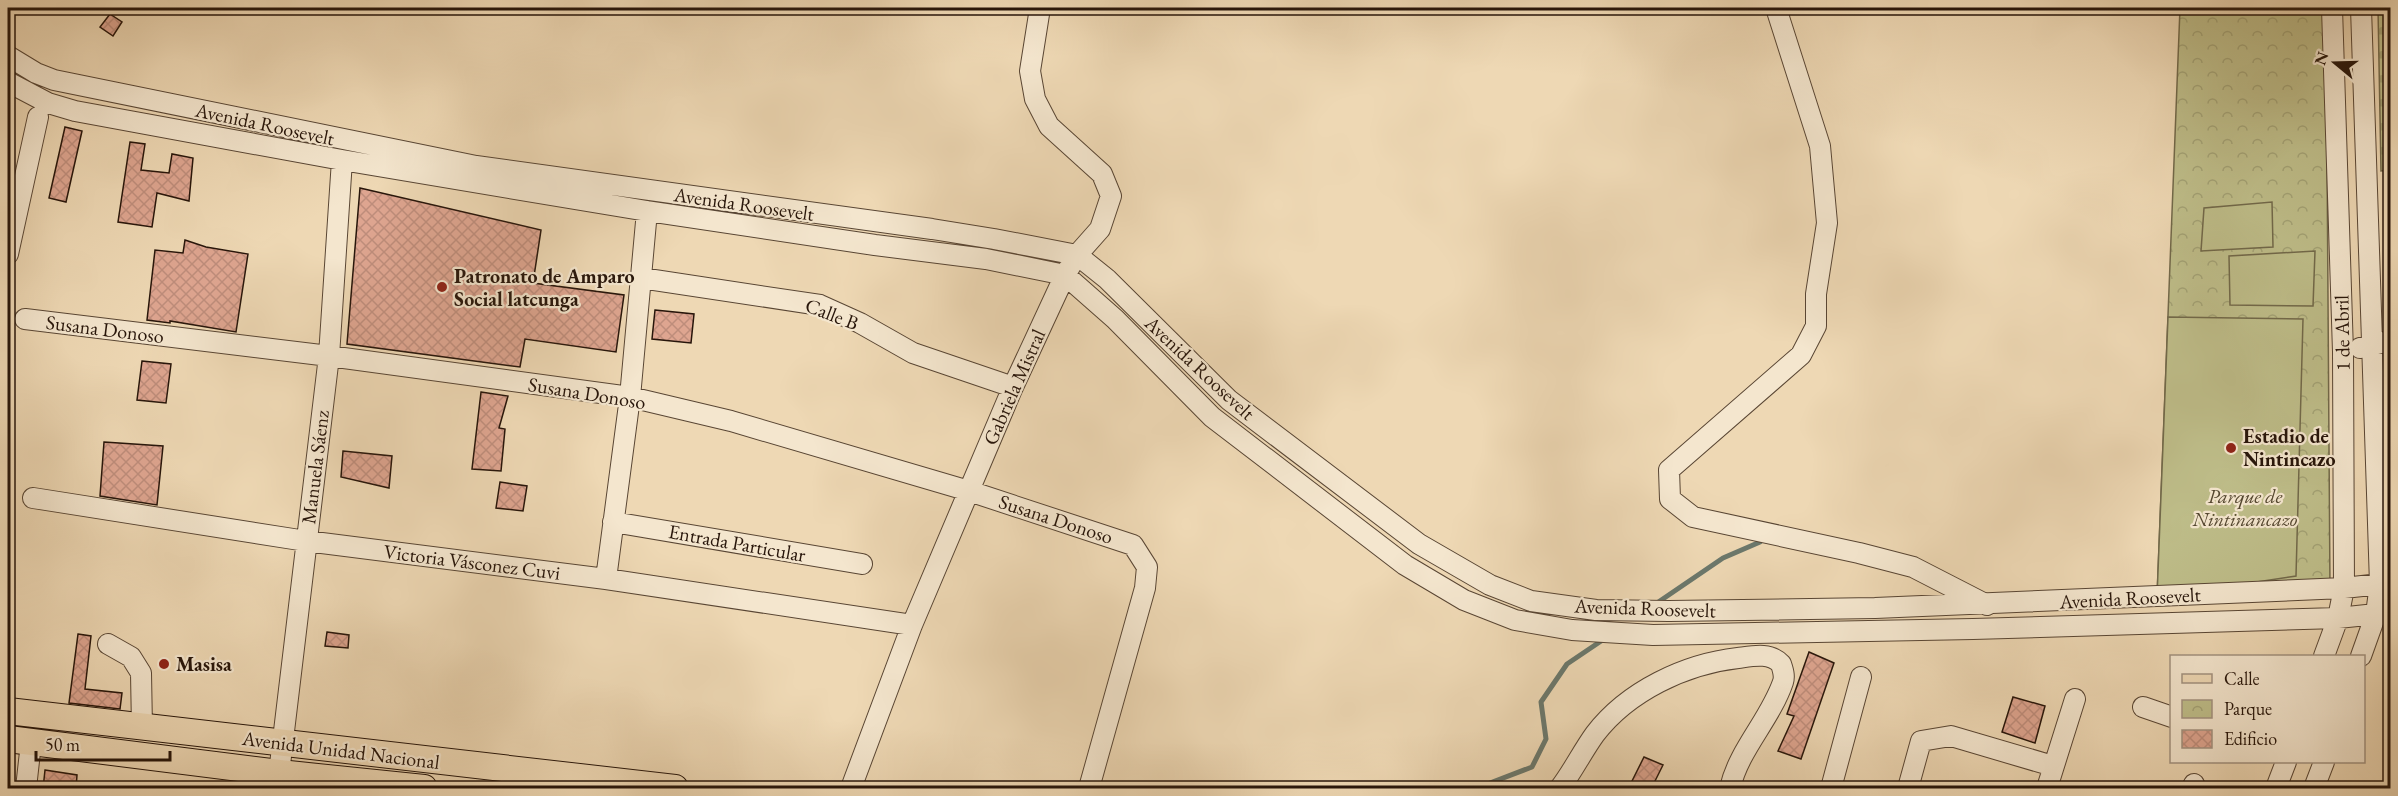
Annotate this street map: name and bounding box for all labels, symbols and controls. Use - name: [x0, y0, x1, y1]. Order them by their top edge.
- north arrow: [2305, 33, 2365, 93]
- text: N: [2309, 49, 2333, 68]
- street label: Avenida Roosevelt: [192, 96, 338, 152]
- street label: Avenida Roosevelt: [671, 181, 817, 227]
- place label: Patronato de Amparo Social latcunga: [454, 263, 635, 312]
- marker: Patronato de Amparo Social latcunga: [435, 280, 449, 294]
- street label: Calle B: [802, 292, 862, 336]
- street label: 1 de Abril: [2328, 295, 2356, 371]
- street label: Susana Donoso: [45, 309, 166, 349]
- street label: Avenida Roosevelt: [1139, 310, 1261, 426]
- street label: Gabriela Mistral: [977, 325, 1051, 449]
- street label: Susana Donoso: [526, 371, 648, 415]
- street label: Manuela Sáenz: [295, 408, 335, 525]
- place label: Estadio de Nintincazo: [2243, 423, 2335, 472]
- marker: Estadio de Nintincazo: [2224, 441, 2238, 455]
- park label: Parque de Nintinancazo: [2192, 483, 2298, 532]
- street label: Susana Donoso: [996, 488, 1117, 550]
- street label: Entrada Particular: [666, 518, 808, 568]
- street label: Victoria Vásconez Cuvi: [382, 538, 562, 586]
- street label: Avenida Roosevelt: [2058, 581, 2202, 615]
- street label: Avenida Roosevelt: [1573, 593, 1717, 623]
- place label: Masisa: [176, 651, 232, 677]
- legend: [2170, 655, 2365, 763]
- marker: Masisa: [157, 657, 171, 671]
- text: Calle: [2224, 667, 2260, 690]
- text: Parque: [2224, 697, 2272, 720]
- scale bar: [36, 724, 170, 762]
- street label: Avenida Unidad Nacional: [240, 725, 441, 775]
- text: Edificio: [2224, 727, 2277, 750]
- text: 50 m: [45, 733, 80, 756]

